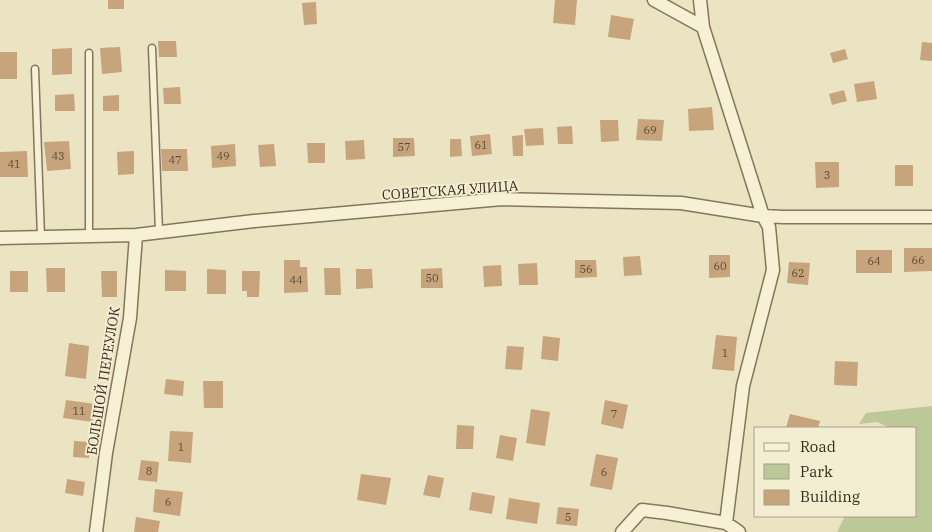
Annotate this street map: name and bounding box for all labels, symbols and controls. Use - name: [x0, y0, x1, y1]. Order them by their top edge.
- house number: 69: [643, 123, 657, 137]
- house number: 61: [474, 138, 488, 152]
- house number: 57: [397, 140, 411, 154]
- house number: 43: [51, 149, 65, 163]
- house number: 49: [216, 149, 230, 163]
- house number: 47: [168, 153, 182, 167]
- house number: 41: [7, 157, 21, 171]
- house number: 3: [824, 168, 830, 182]
- street label: СОВЕТСКАЯ УЛИЦА: [381, 176, 519, 204]
- house number: 66: [911, 253, 925, 267]
- house number: 64: [867, 254, 881, 268]
- house number: 60: [713, 259, 727, 273]
- house number: 56: [579, 262, 593, 276]
- house number: 62: [791, 266, 805, 280]
- house number: 50: [425, 271, 439, 285]
- house number: 44: [289, 273, 303, 287]
- street label: БОЛЬШОЙ ПЕРЕУЛОК: [82, 305, 124, 456]
- house number: 1: [722, 346, 728, 360]
- house number: 11: [72, 404, 86, 418]
- house number: 7: [611, 407, 617, 421]
- legend: [754, 427, 917, 517]
- text: Road: [800, 437, 836, 456]
- house number: 1: [178, 440, 184, 454]
- text: Park: [800, 462, 833, 481]
- house number: 8: [146, 464, 152, 478]
- house number: 6: [601, 465, 607, 479]
- text: Building: [800, 487, 860, 506]
- house number: 6: [165, 495, 171, 509]
- house number: 5: [565, 510, 571, 524]

